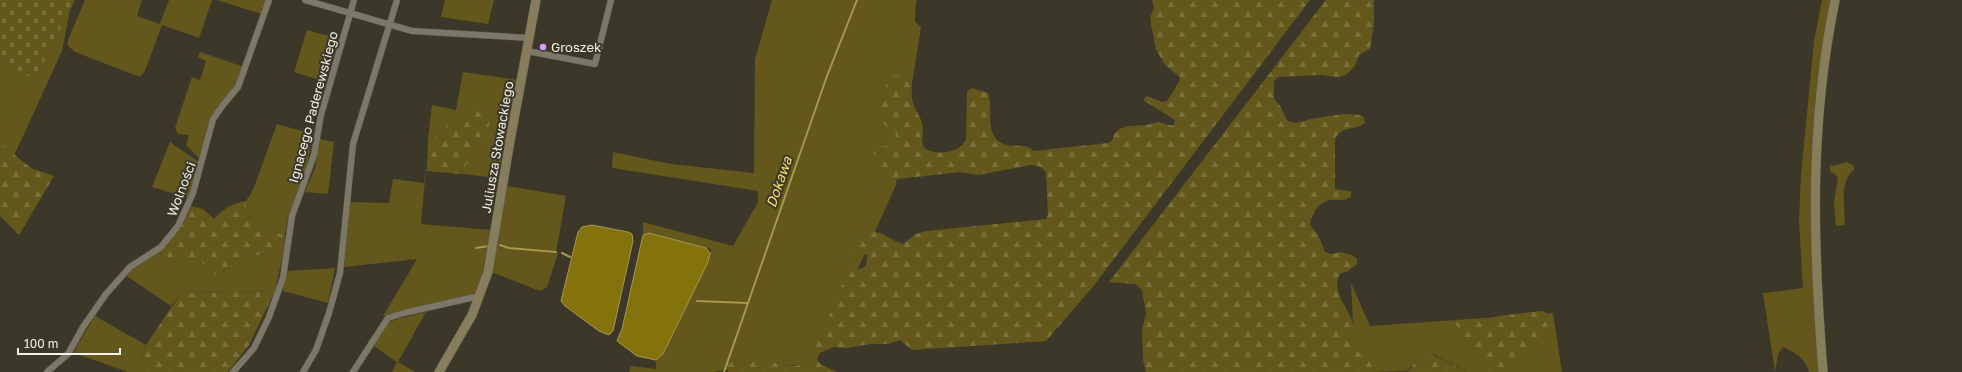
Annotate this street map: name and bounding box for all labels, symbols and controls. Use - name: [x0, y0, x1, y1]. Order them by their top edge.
- street label: Ignacego Paderewskiego: [285, 29, 341, 185]
- place label: Groszek: [551, 39, 602, 55]
- marker: Groszek: [538, 42, 548, 52]
- street label: Juliusza Słowackiego: [477, 80, 517, 214]
- water label: Dokawa: [762, 153, 795, 210]
- street label: Wolności: [163, 159, 199, 219]
- scale bar: [18, 330, 120, 356]
- text: 100 m: [24, 336, 58, 351]

